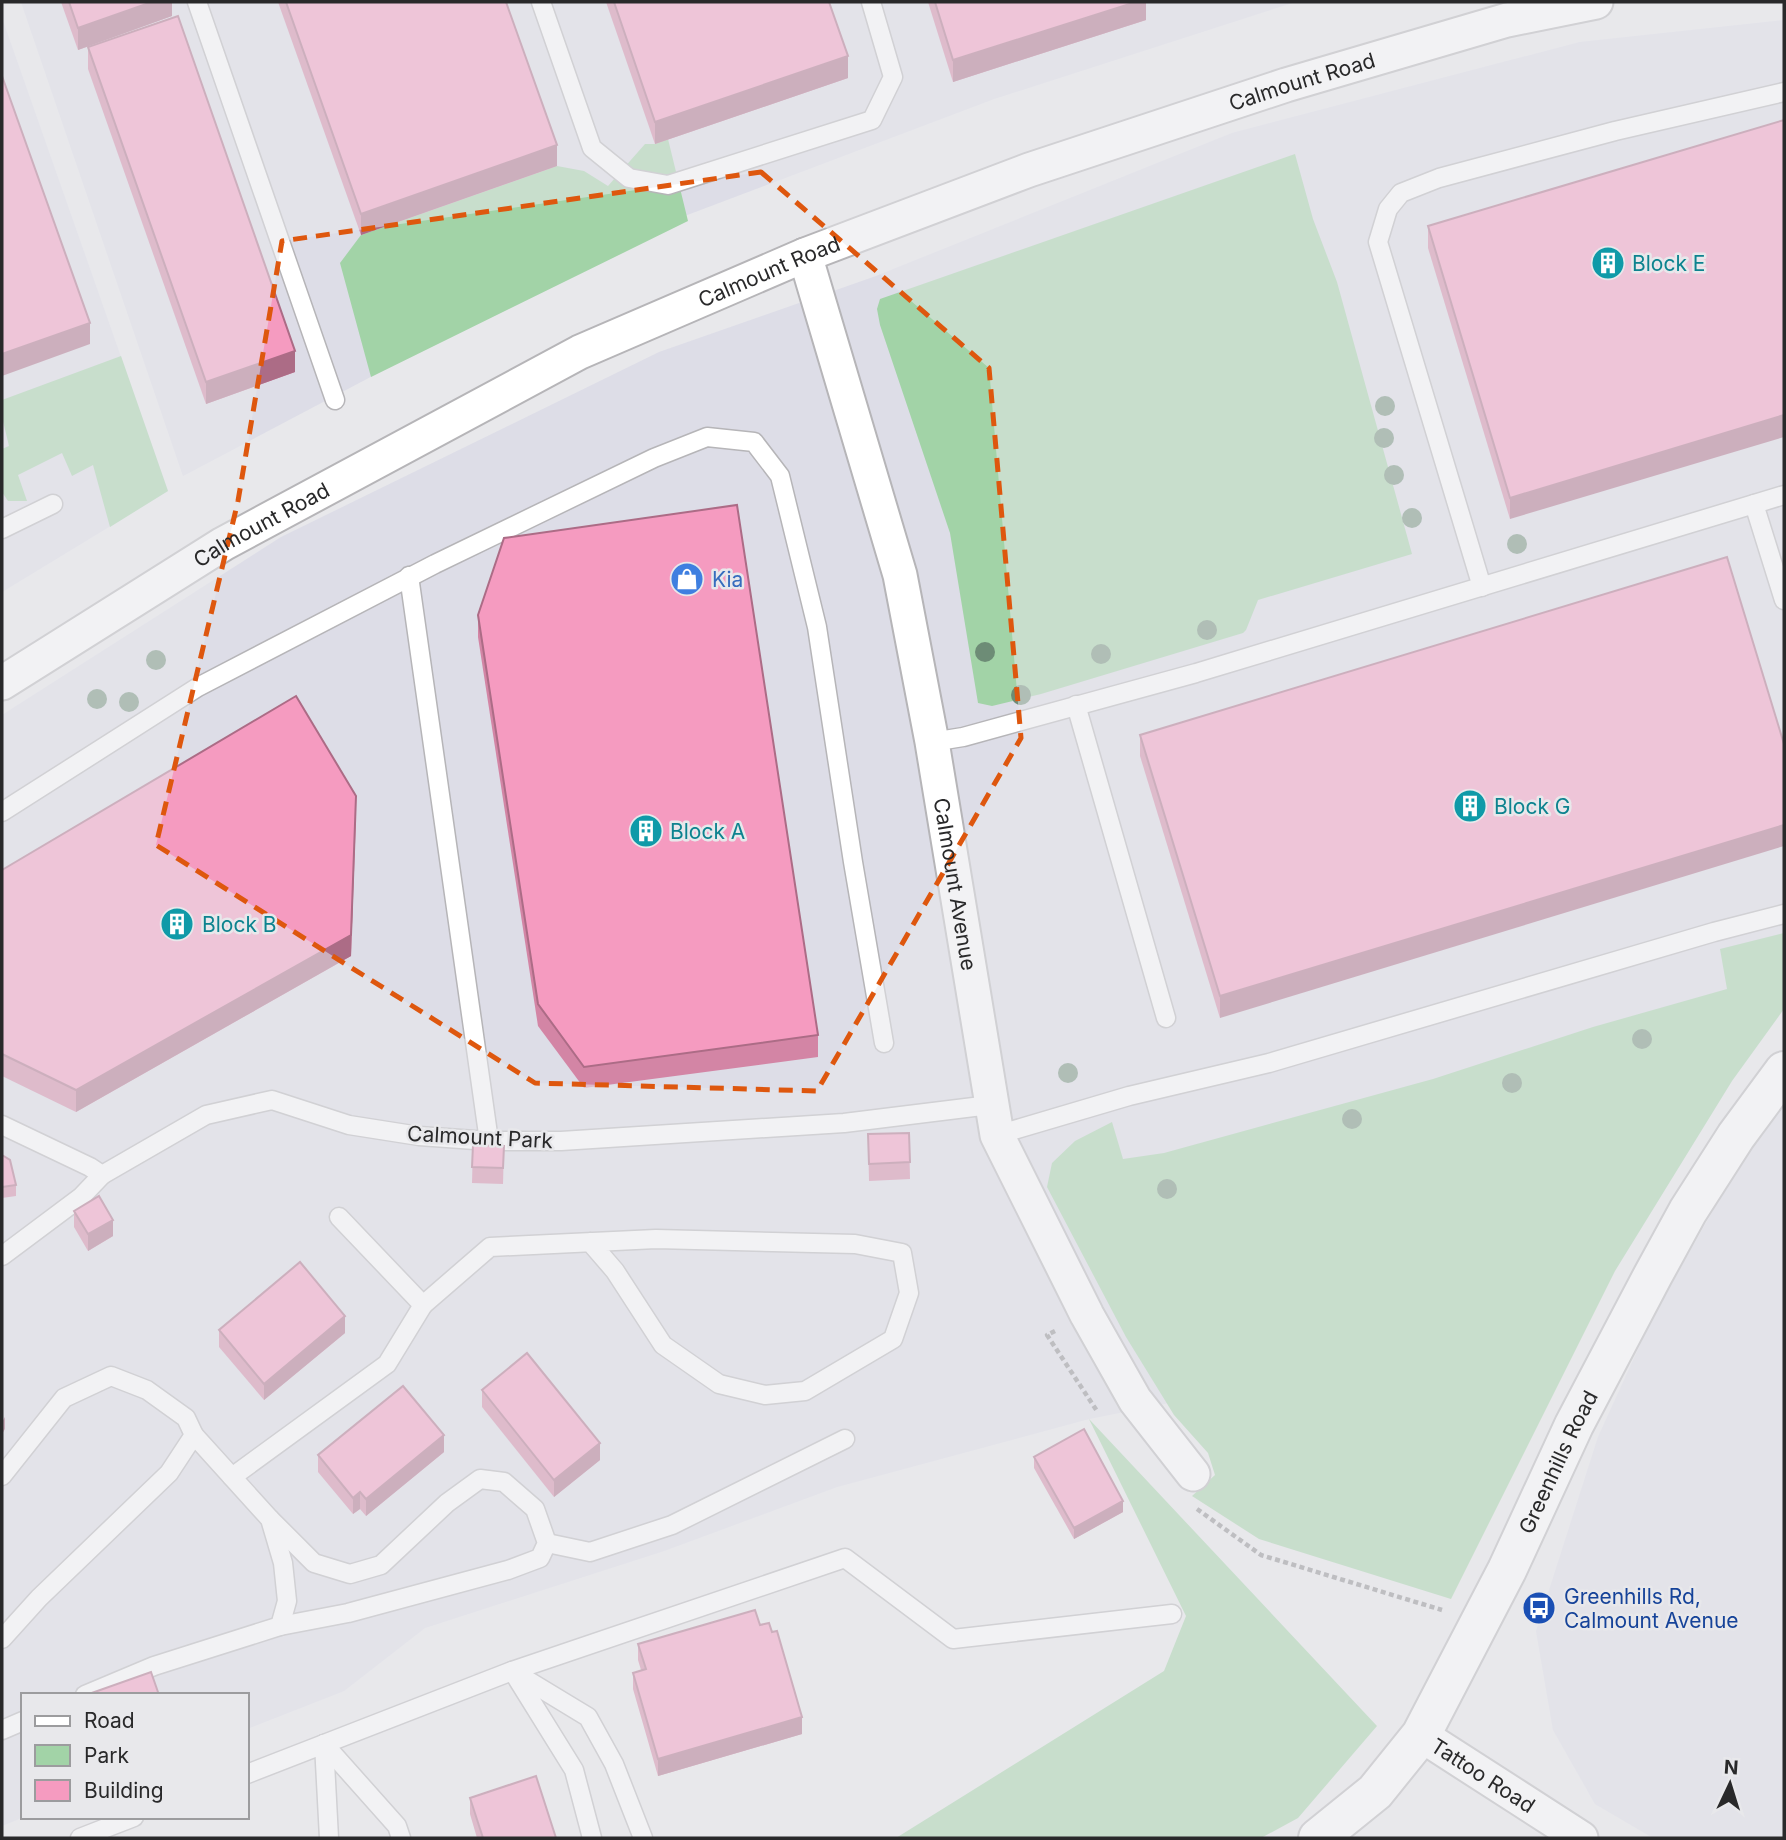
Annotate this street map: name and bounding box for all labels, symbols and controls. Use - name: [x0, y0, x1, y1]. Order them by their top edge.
- street label: Calmount Road: [1226, 47, 1378, 116]
- street label: Calmount Road: [694, 230, 843, 312]
- building icon: Block E: [1589, 244, 1627, 282]
- place label: Block E: [1632, 251, 1705, 276]
- street label: Calmount Road: [189, 477, 333, 572]
- shop icon: Kia: [668, 560, 706, 598]
- place label: Kia: [712, 567, 743, 592]
- building icon: Block G: [1451, 787, 1489, 825]
- place label: Block G: [1494, 794, 1571, 819]
- street label: Calmount Avenue: [929, 796, 982, 972]
- building icon: Block A: [627, 812, 665, 850]
- place label: Block A: [670, 819, 745, 844]
- building icon: Block B: [158, 905, 196, 943]
- place label: Block B: [202, 912, 277, 937]
- street label: Calmount Park: [407, 1121, 554, 1153]
- street label: Greenhills Road: [1513, 1386, 1603, 1537]
- place label: Greenhills Rd, Calmount Avenue: [1564, 1584, 1739, 1633]
- bus stop icon: Greenhills Rd, Calmount Avenue: [1520, 1589, 1558, 1627]
- legend: [21, 1693, 248, 1819]
- text: Road: [84, 1708, 135, 1733]
- street label: Tattoo Road: [1427, 1732, 1540, 1818]
- text: Park: [84, 1743, 129, 1768]
- north arrow: [1695, 1749, 1765, 1819]
- text: N: [1723, 1756, 1739, 1780]
- text: Building: [84, 1778, 164, 1803]

